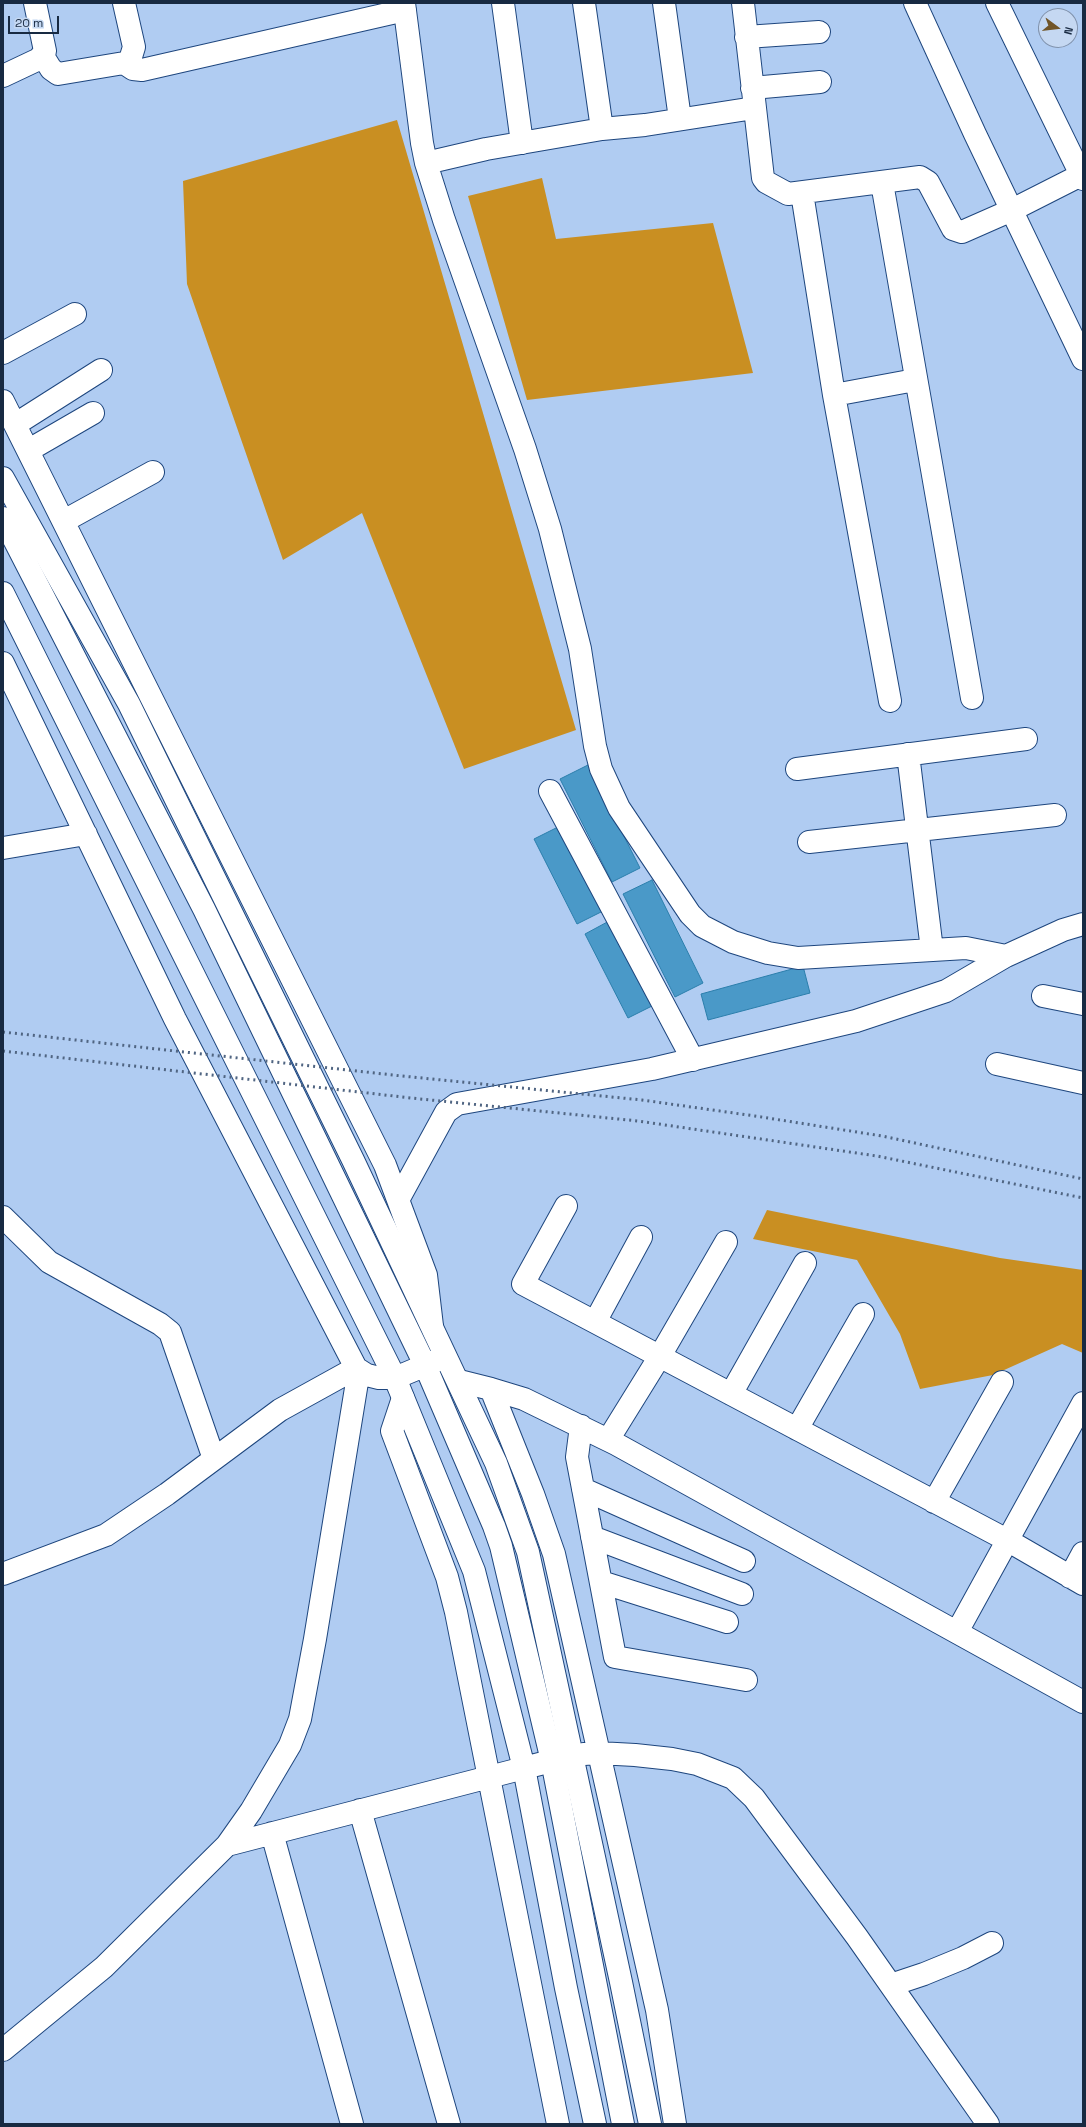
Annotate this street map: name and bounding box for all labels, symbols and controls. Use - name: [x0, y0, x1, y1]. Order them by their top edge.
- scale bar: [10, 8, 61, 34]
- north arrow: [1038, 8, 1078, 48]
- text: 20 m: [15, 15, 43, 31]
- text: N: [1061, 25, 1076, 36]

